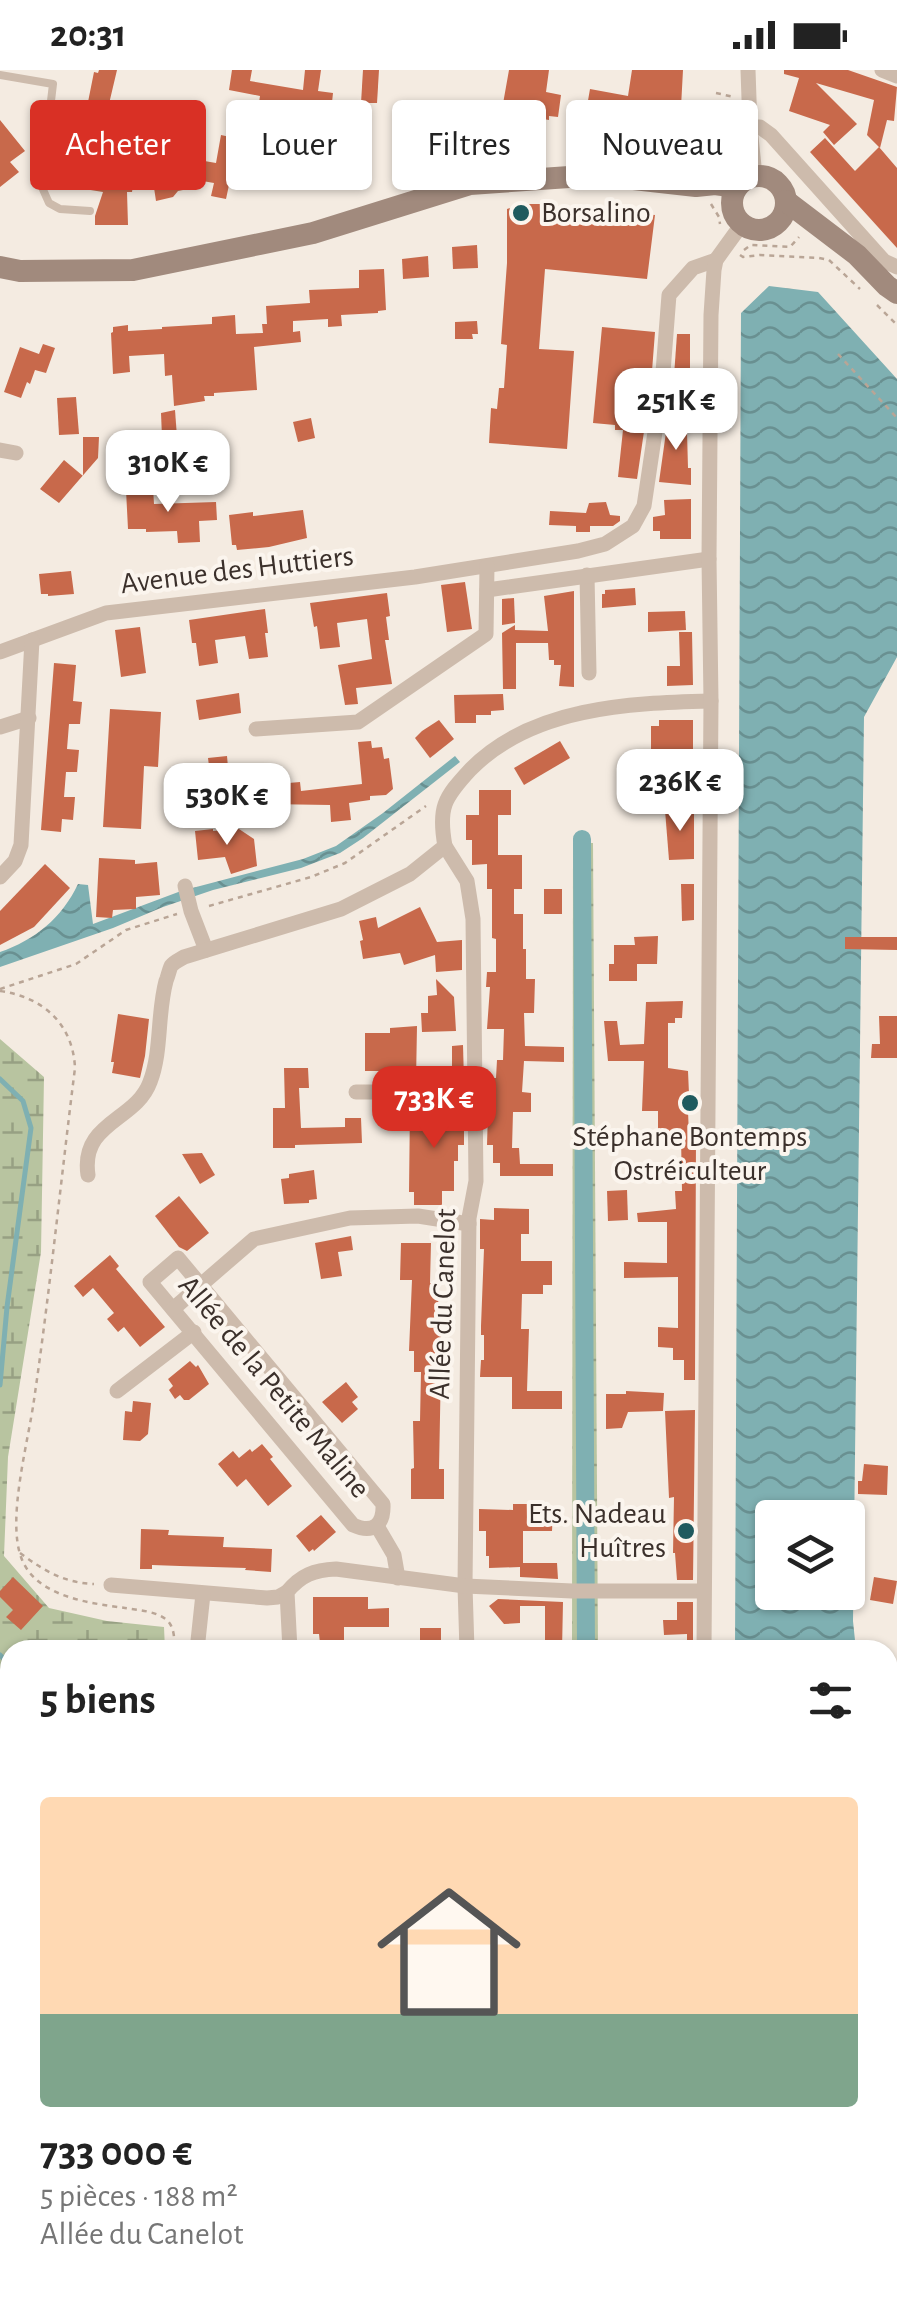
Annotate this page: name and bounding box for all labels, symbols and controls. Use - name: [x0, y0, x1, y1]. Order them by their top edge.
- text: 20:31: [50, 16, 126, 54]
- chip: Acheter: [30, 100, 206, 190]
- chip: Louer: [226, 100, 372, 190]
- chip: Filtres: [392, 100, 546, 190]
- chip: Nouveau: [566, 100, 758, 190]
- place label: Borsalino: [541, 198, 651, 228]
- marker: Borsalino: [510, 202, 532, 224]
- pin: 251K €: [595, 368, 757, 453]
- text: 251K €: [637, 384, 715, 416]
- pin: 310K €: [87, 430, 249, 515]
- text: 310K €: [128, 446, 208, 478]
- street label: Avenue des Huttiers: [119, 541, 355, 599]
- pin: 236K €: [599, 749, 761, 834]
- pin: 530K €: [146, 763, 308, 848]
- text: 236K €: [639, 765, 721, 797]
- text: 530K €: [186, 779, 268, 811]
- pin: 733K €: [353, 1066, 515, 1151]
- text: 733K €: [394, 1082, 474, 1114]
- marker: Stéphane Bontemps Ostréiculteur: [679, 1092, 701, 1114]
- place label: Stéphane Bontemps Ostréiculteur: [573, 1122, 807, 1186]
- street label: Allée du Canelot: [425, 1208, 461, 1400]
- street label: Allée de la Petite Maline: [173, 1270, 375, 1504]
- place label: Ets. Nadeau Huîtres: [528, 1499, 666, 1563]
- map controls: [755, 1500, 865, 1610]
- button: layers: [755, 1500, 865, 1610]
- marker: Ets. Nadeau Huîtres: [675, 1520, 697, 1542]
- icon: filters: [803, 1673, 858, 1728]
- text: 5 biens: [40, 1679, 156, 1721]
- icon: home: [359, 1862, 539, 2042]
- text: 733 000 €: [40, 2131, 192, 2173]
- text: 5 pièces · 188 m²: [40, 2180, 238, 2212]
- text: Allée du Canelot: [40, 2218, 243, 2250]

